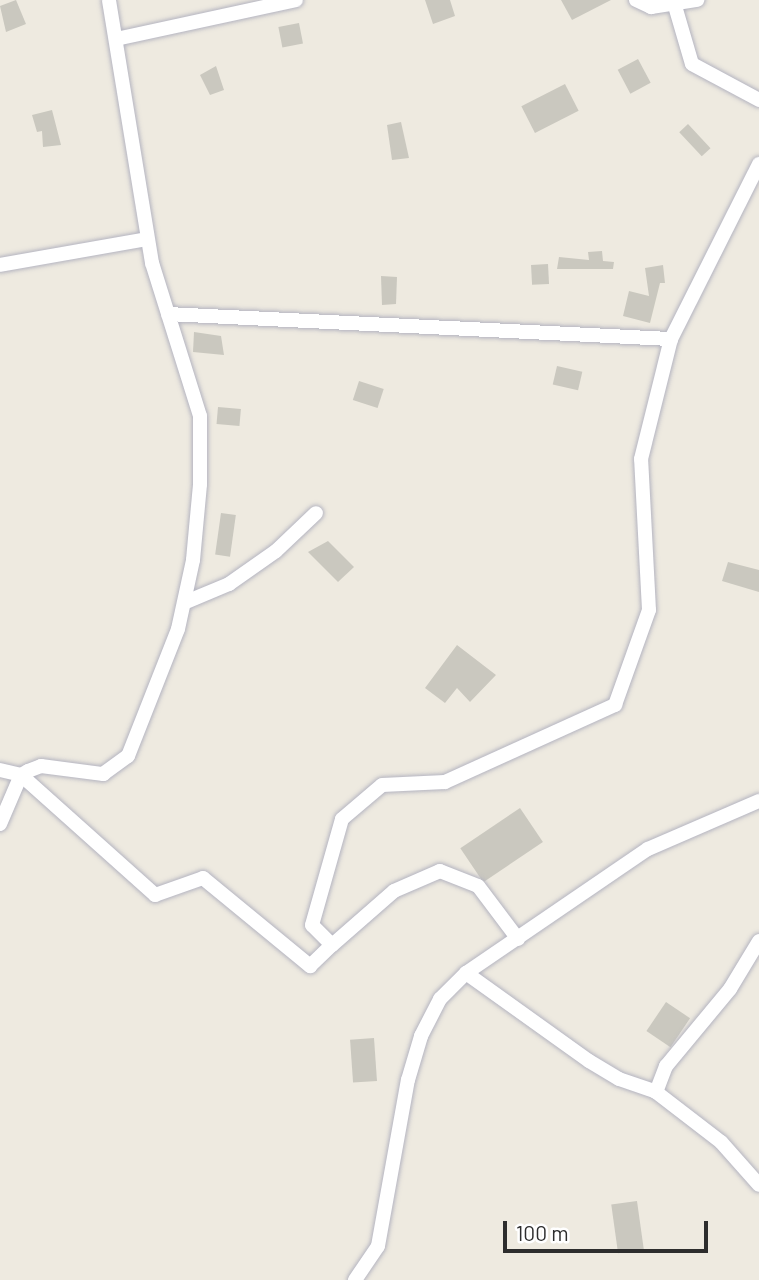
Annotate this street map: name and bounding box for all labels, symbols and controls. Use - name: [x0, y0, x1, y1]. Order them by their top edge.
- scale bar: [507, 1206, 712, 1250]
- text: 100 m: [516, 1220, 569, 1245]

